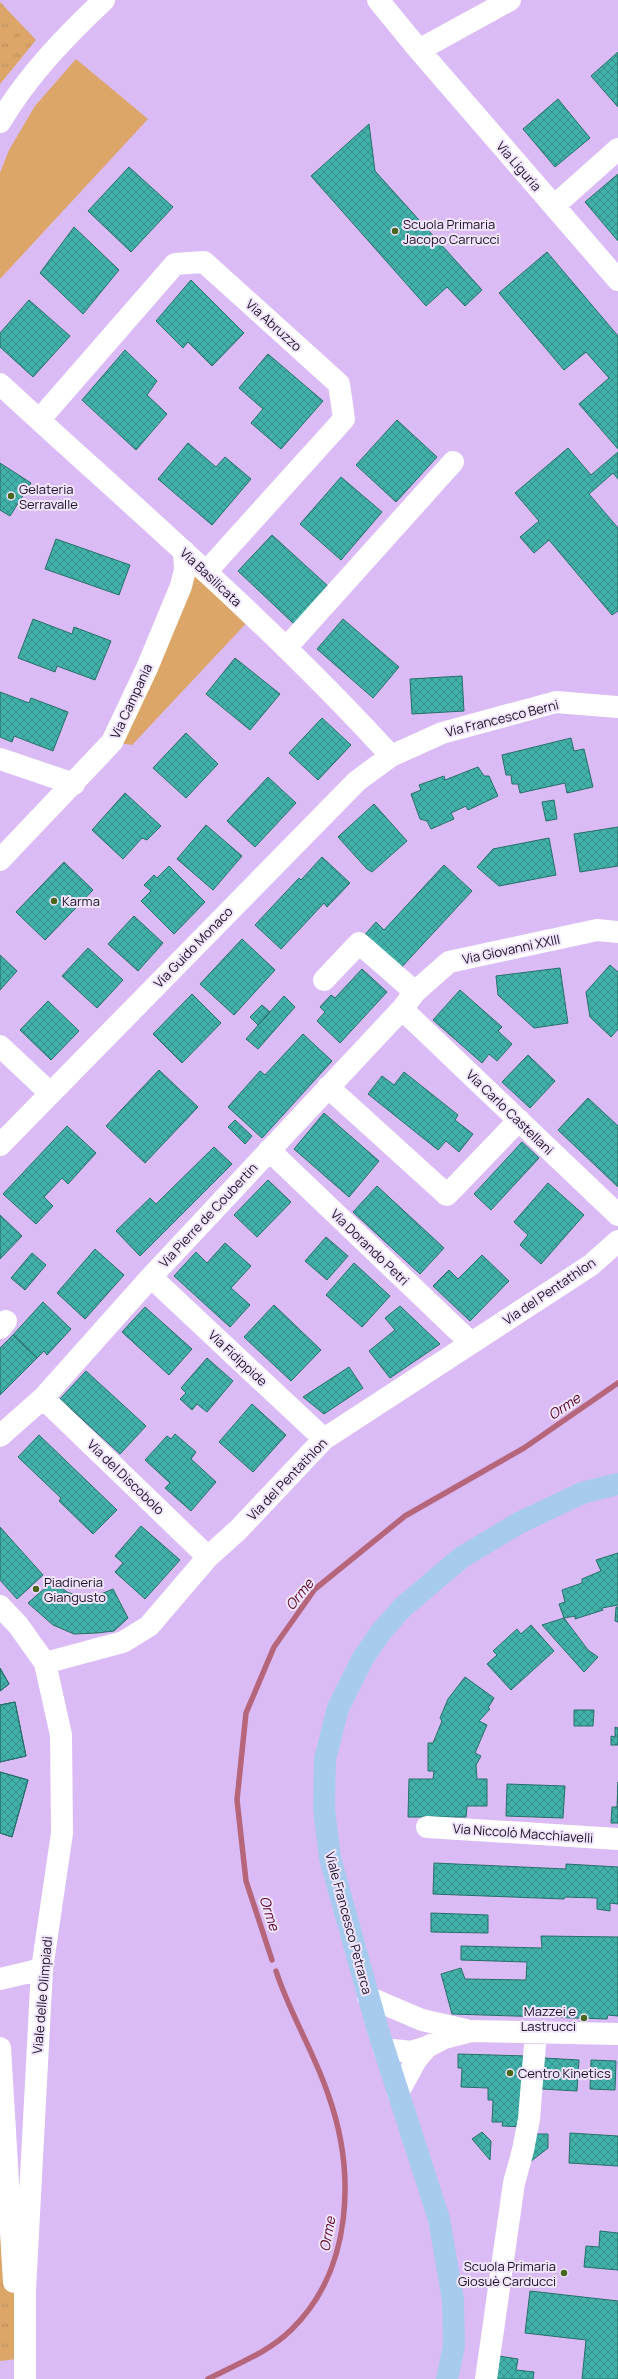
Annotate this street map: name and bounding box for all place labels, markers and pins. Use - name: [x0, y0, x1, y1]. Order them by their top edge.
- place label: Scuola Primaria Jacopo Carrucci: [403, 215, 500, 248]
- marker: Scuola Primaria Jacopo Carrucci: [390, 226, 400, 236]
- place label: Gelateria Serravalle: [19, 480, 78, 513]
- marker: Gelateria Serravalle: [6, 491, 16, 501]
- place label: Karma: [62, 892, 100, 910]
- marker: Karma: [49, 896, 59, 906]
- place label: Piadineria Giangusto: [44, 1573, 106, 1606]
- marker: Piadineria Giangusto: [31, 1584, 41, 1594]
- place label: Mazzei e Lastrucci: [521, 2002, 576, 2035]
- marker: Mazzei e Lastrucci: [579, 2013, 589, 2023]
- place label: Centro Kinetics: [518, 2064, 611, 2082]
- marker: Centro Kinetics: [505, 2068, 515, 2078]
- place label: Scuola Primaria Giosuè Carducci: [458, 2257, 556, 2290]
- marker: Scuola Primaria Giosuè Carducci: [559, 2268, 569, 2278]

